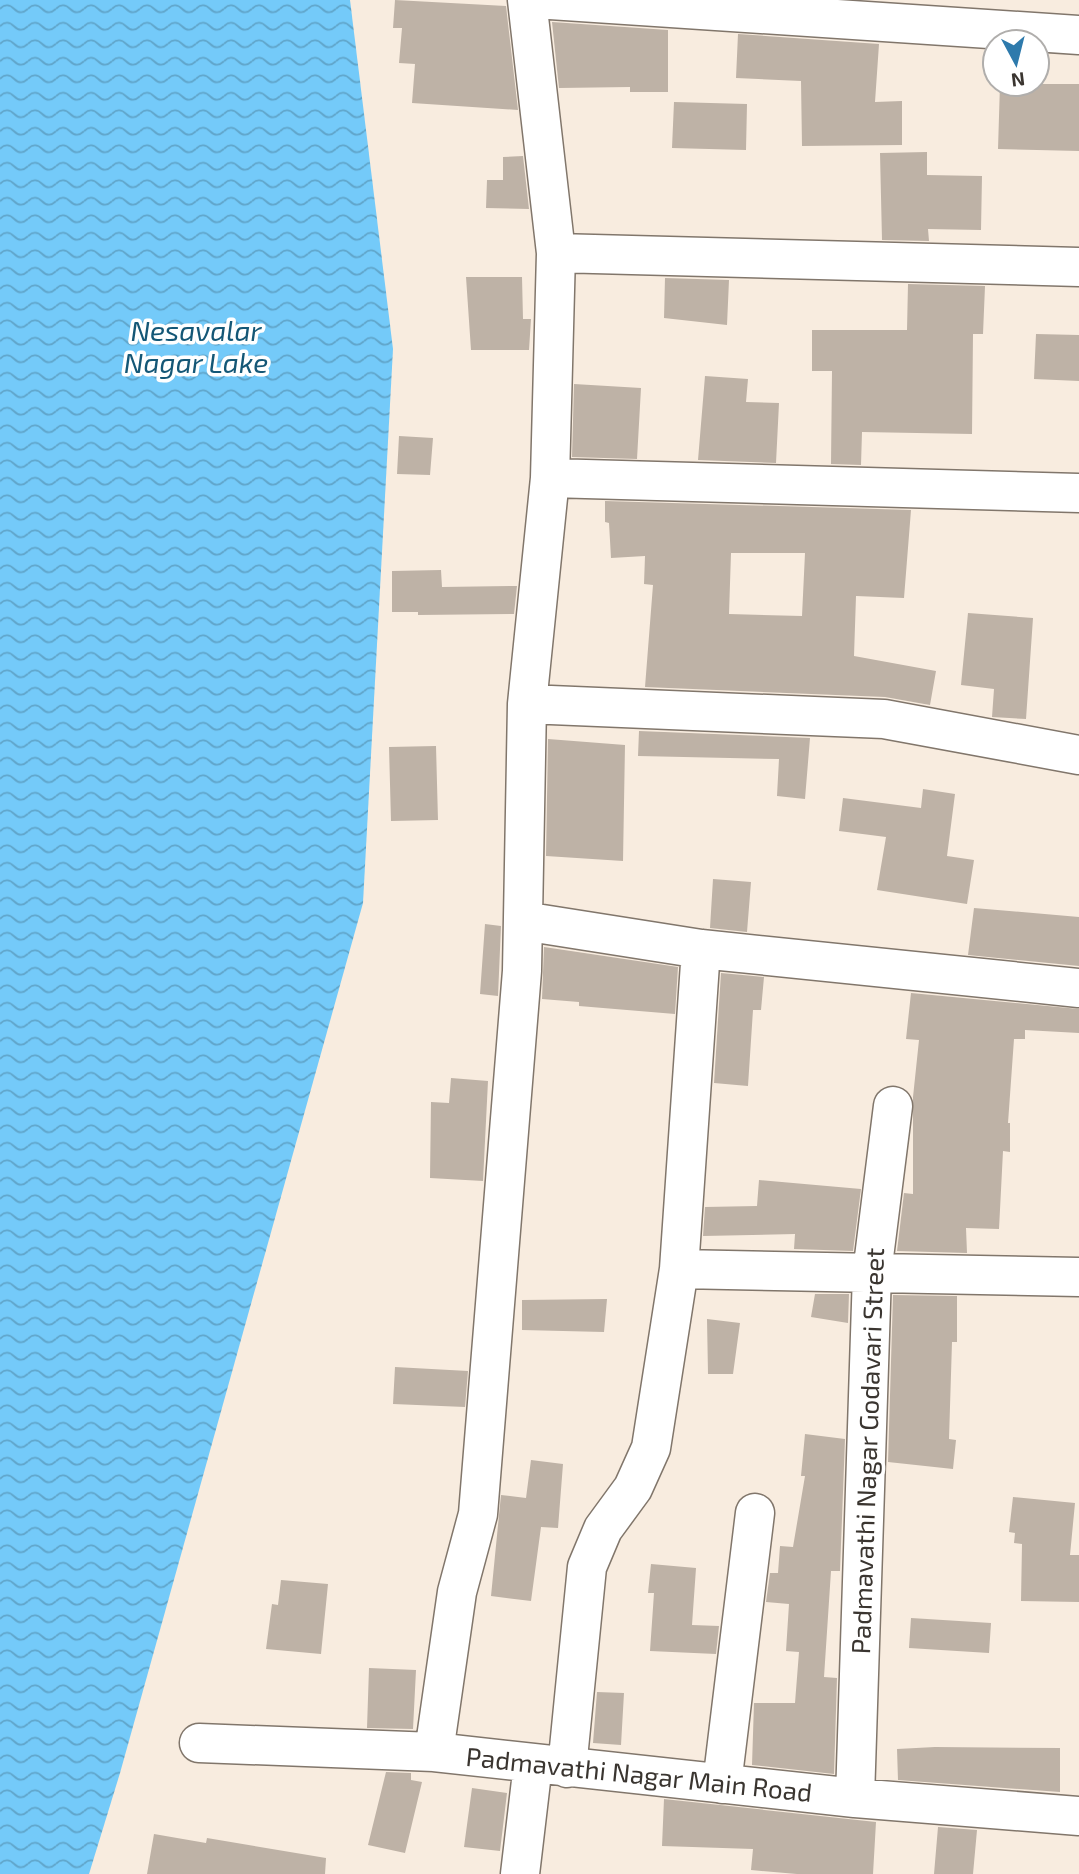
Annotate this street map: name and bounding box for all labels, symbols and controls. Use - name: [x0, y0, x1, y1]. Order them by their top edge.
- north arrow: [981, 28, 1051, 98]
- text: N: [1010, 68, 1026, 93]
- water label: Nesavalar Nagar Lake: [124, 313, 268, 379]
- street label: Padmavathi Nagar Godavari Street: [844, 1247, 889, 1655]
- street label: Padmavathi Nagar Main Road: [465, 1740, 814, 1807]

